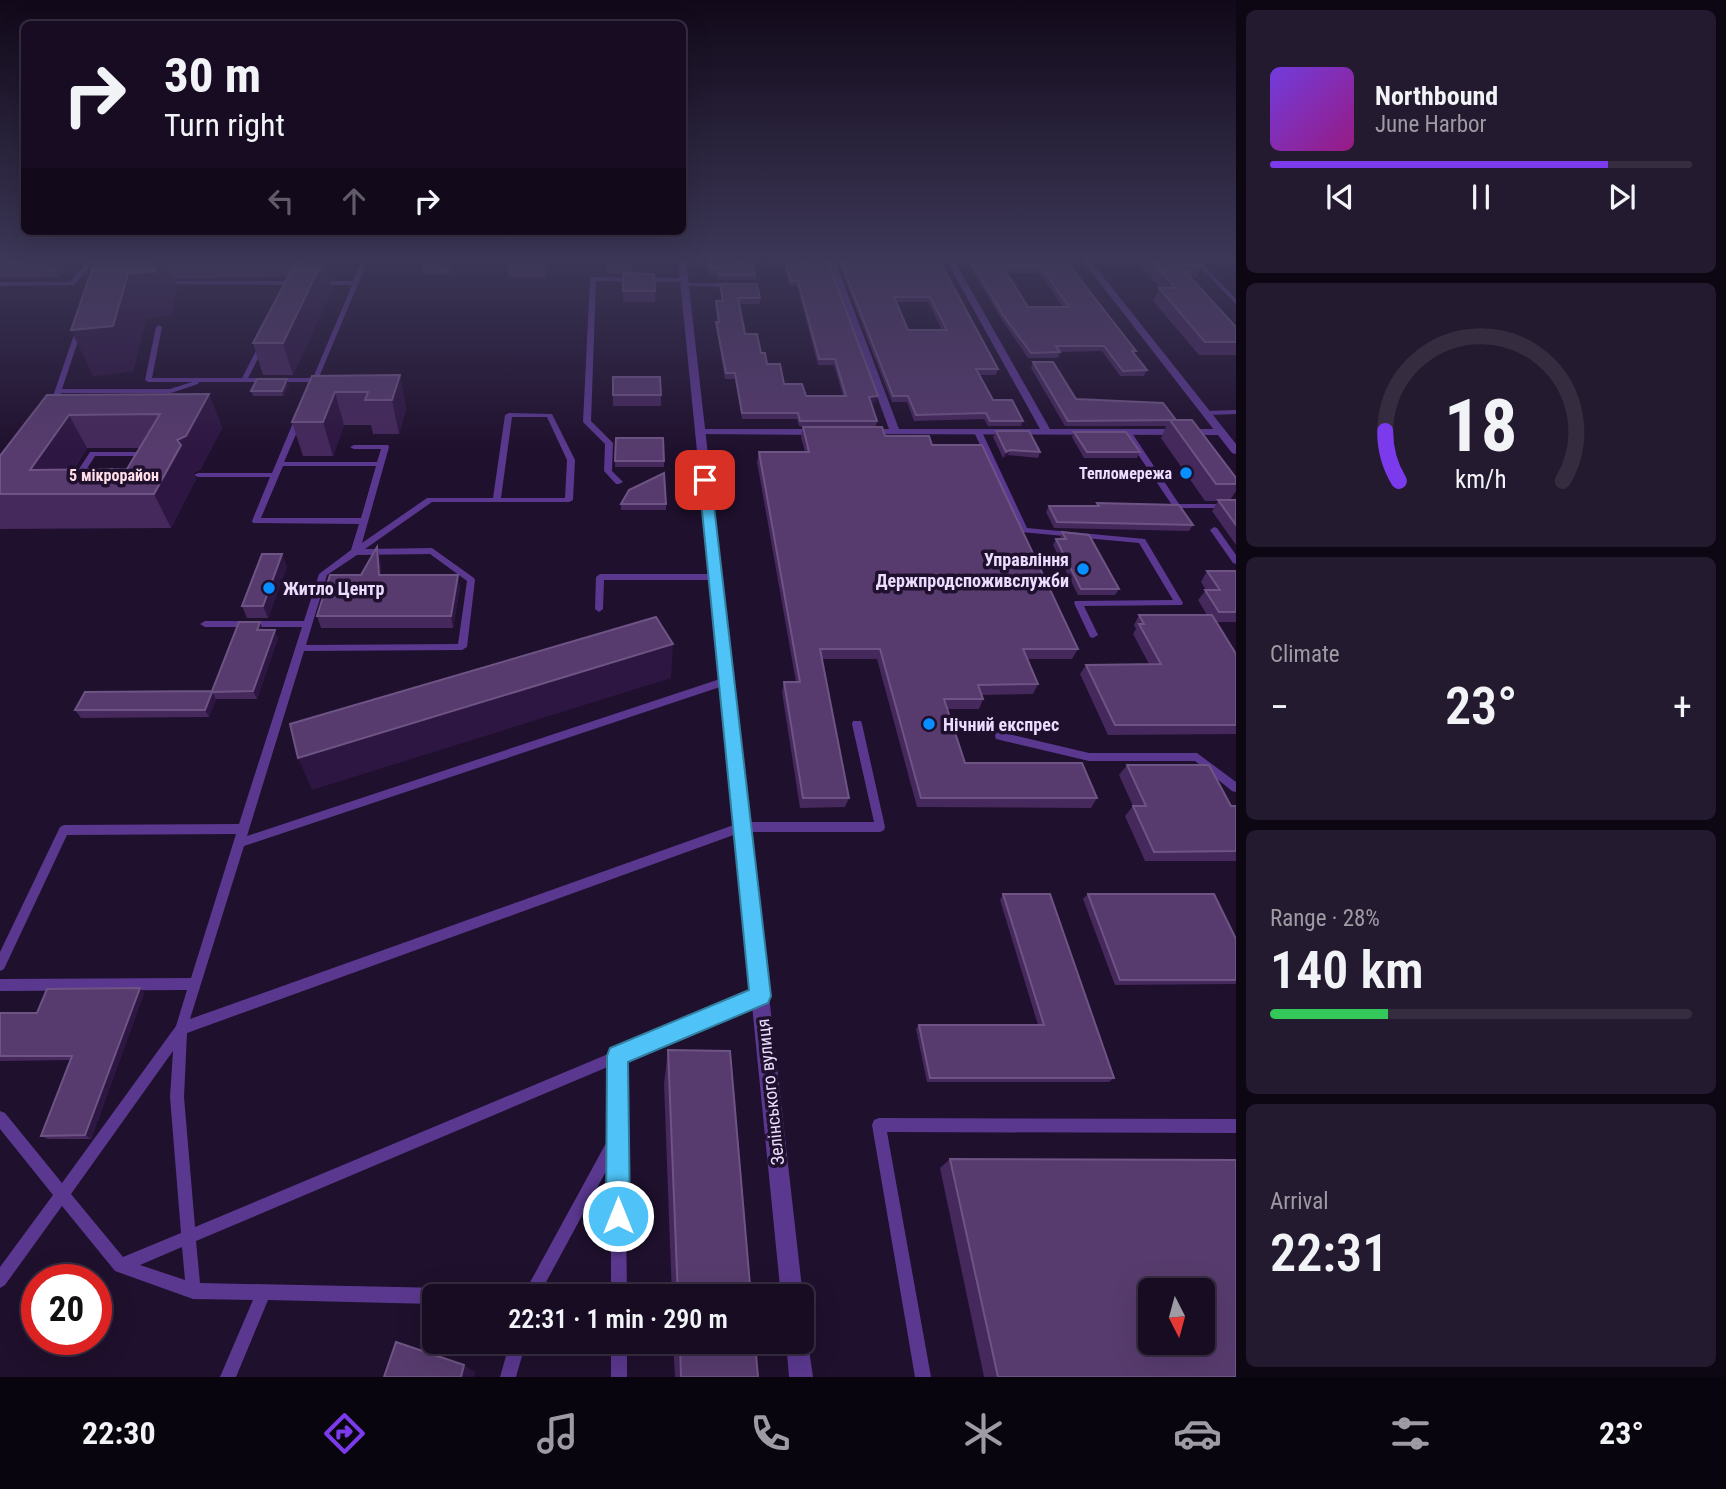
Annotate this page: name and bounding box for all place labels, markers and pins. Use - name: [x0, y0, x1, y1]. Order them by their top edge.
- pin: [675, 450, 735, 510]
- place label: Тепломережа: [1079, 464, 1172, 483]
- marker: Тепломережа: [1178, 465, 1194, 481]
- place label: Управління Держпродспоживслужби: [876, 549, 1069, 591]
- marker: Управління Держпродспоживслужби: [1075, 561, 1091, 577]
- place label: Житло Центр: [283, 578, 385, 599]
- marker: Житло Центр: [261, 580, 277, 596]
- place label: Нічний експрес: [943, 714, 1059, 735]
- marker: Нічний експрес: [921, 716, 937, 732]

